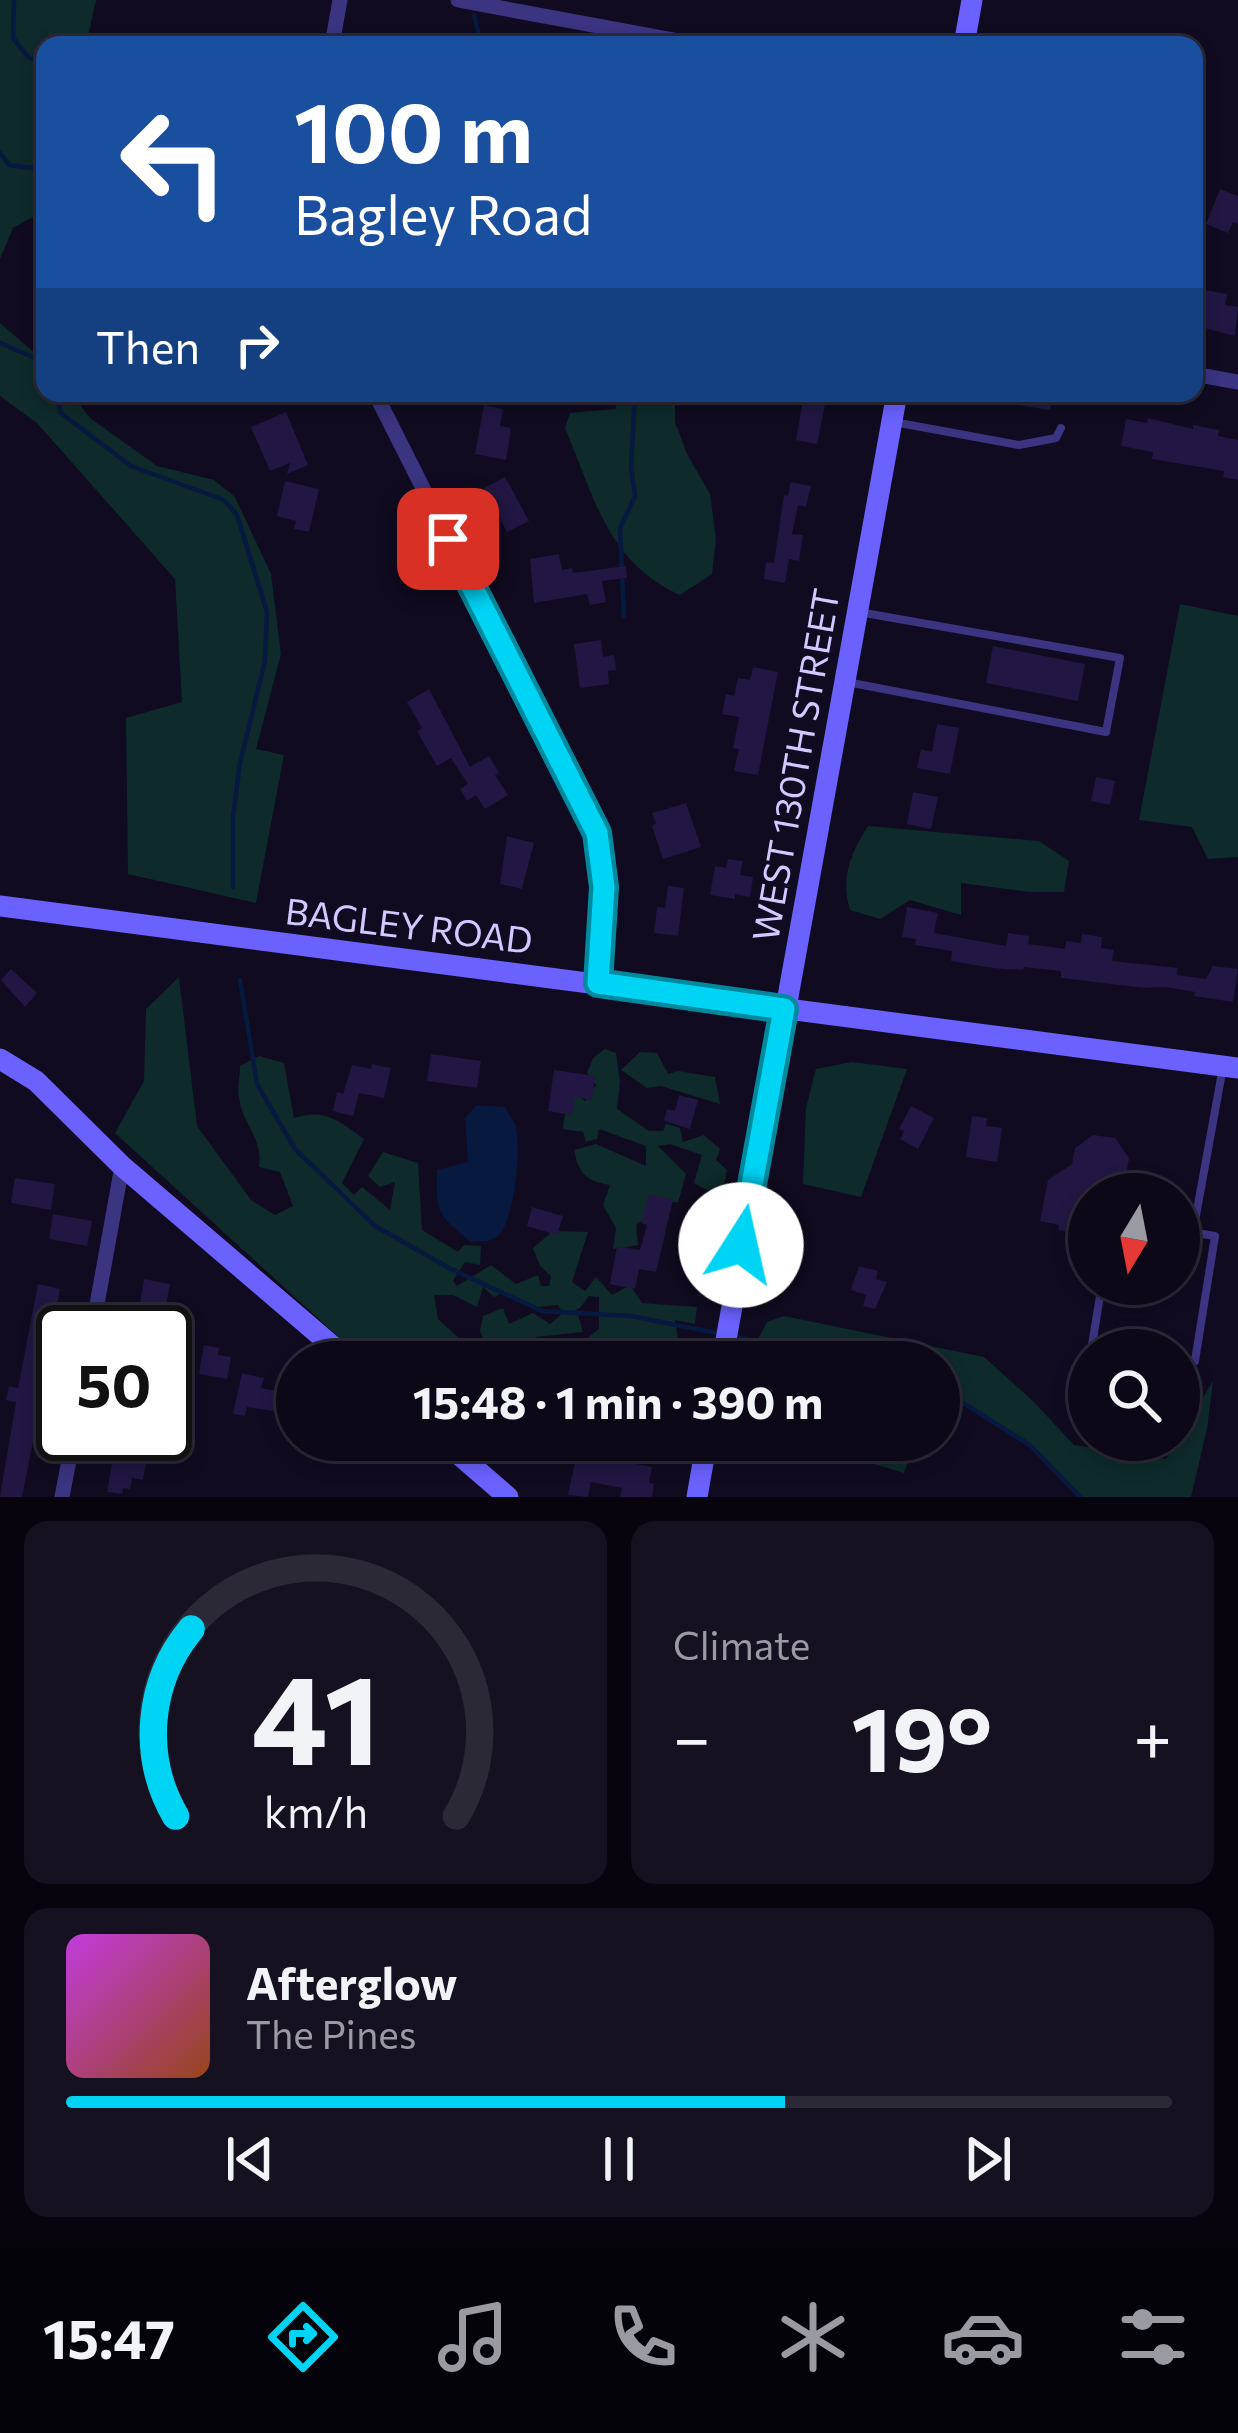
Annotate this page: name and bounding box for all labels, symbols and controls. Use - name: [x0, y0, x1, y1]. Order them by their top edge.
- text: 100 m: [294, 78, 533, 180]
- icon: left: [96, 84, 252, 240]
- text: Bagley Road: [294, 180, 592, 246]
- icon: right: [224, 312, 290, 378]
- text: Then: [96, 318, 200, 373]
- pin: [397, 488, 499, 590]
- icon: arrive: [415, 506, 481, 572]
- street label: WEST 130TH STREET: [741, 585, 847, 945]
- street label: BAGLEY ROAD: [283, 887, 535, 961]
- north arrow: [1068, 1173, 1200, 1305]
- map controls: [1068, 1173, 1200, 1461]
- position arrow: [678, 1182, 804, 1308]
- speed limit sign: 50: [36, 1305, 192, 1461]
- button: search: [1068, 1329, 1200, 1461]
- text: 15:48 · 1 min · 390 m: [413, 1373, 823, 1428]
- text: Climate: [673, 1620, 810, 1668]
- text: 41: [251, 1638, 380, 1791]
- text: 19°: [851, 1680, 992, 1791]
- text: −: [673, 1695, 711, 1776]
- text: +: [1133, 1695, 1172, 1776]
- text: km/h: [263, 1783, 368, 1836]
- text: Afterglow: [246, 1954, 457, 2009]
- text: The Pines: [246, 2009, 417, 2057]
- icon: previous: [217, 2126, 283, 2192]
- icon: pause: [586, 2126, 652, 2192]
- icon: next: [955, 2126, 1021, 2192]
- icon: directions: [261, 2295, 345, 2379]
- icon: music: [431, 2295, 515, 2379]
- icon: phone: [601, 2295, 685, 2379]
- icon: climate: [771, 2295, 855, 2379]
- icon: car: [941, 2295, 1025, 2379]
- icon: filters: [1111, 2295, 1195, 2379]
- text: 15:47: [43, 2304, 175, 2370]

